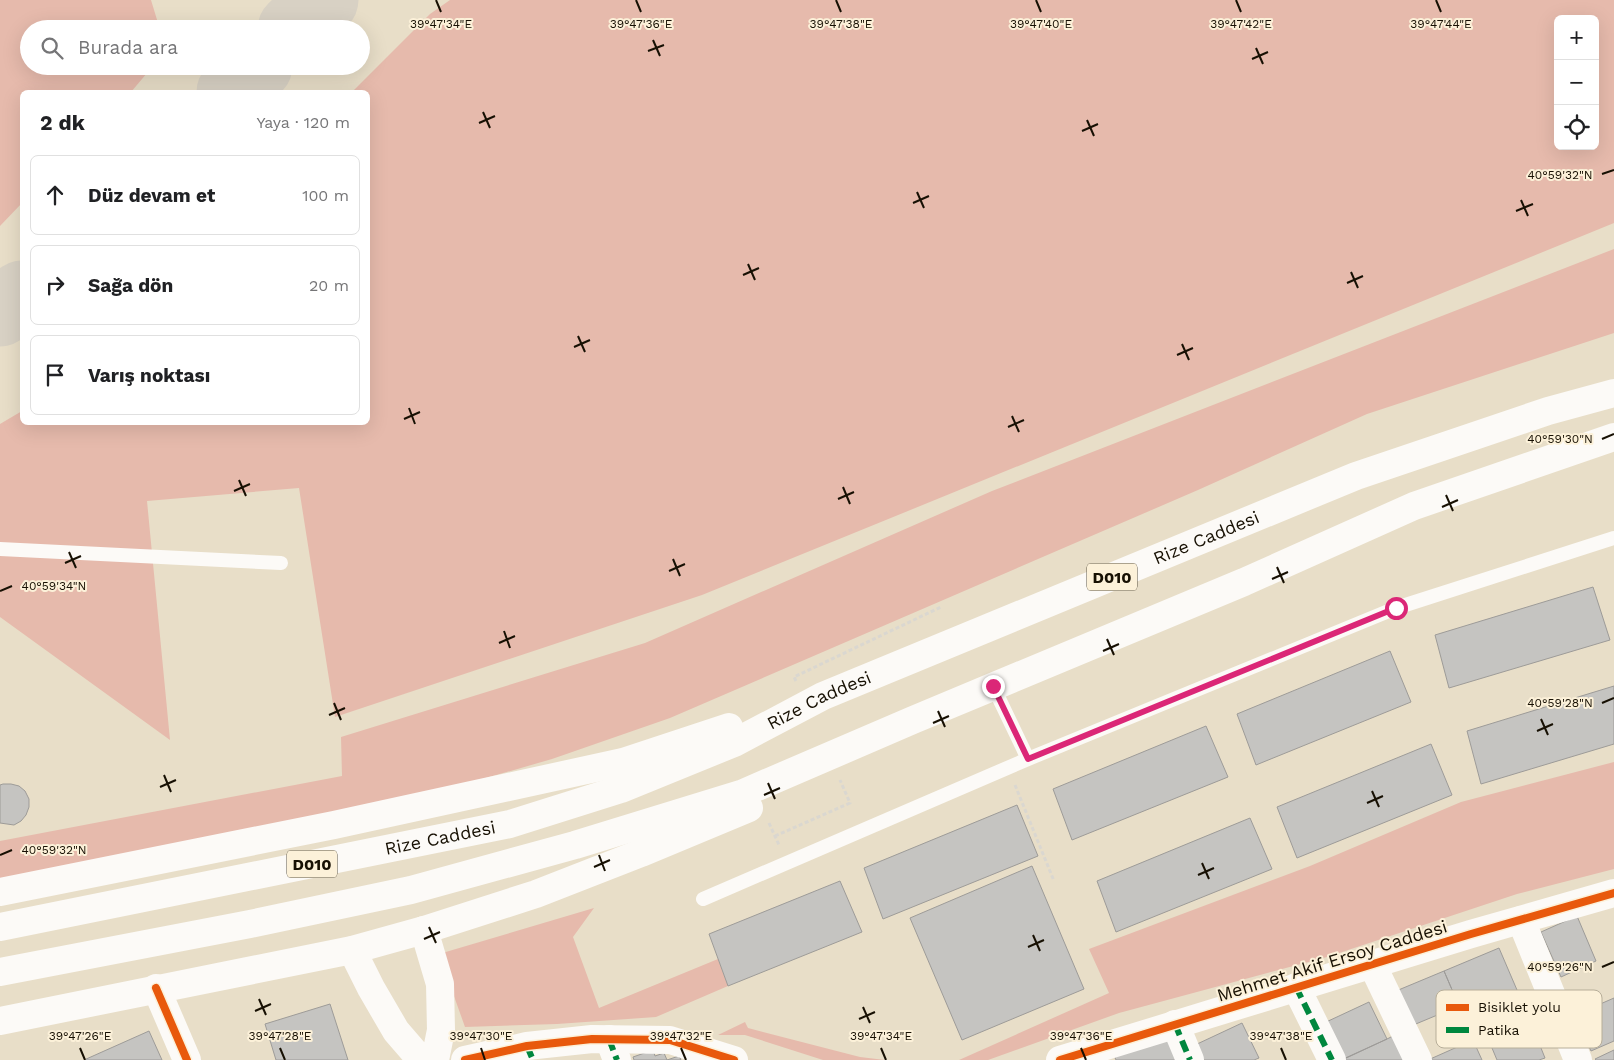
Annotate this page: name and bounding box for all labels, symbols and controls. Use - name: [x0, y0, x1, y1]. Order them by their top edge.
- map controls: [1554, 15, 1599, 150]
- button: +: [1554, 15, 1599, 60]
- text: 39°47'34"E: [410, 17, 472, 31]
- text: 39°47'36"E: [610, 17, 673, 31]
- text: 39°47'38"E: [810, 17, 873, 31]
- text: 39°47'40"E: [1010, 17, 1072, 31]
- text: 39°47'42"E: [1210, 17, 1272, 31]
- text: 39°47'44"E: [1410, 17, 1472, 31]
- search box: [20, 20, 370, 75]
- icon: search: [38, 34, 66, 62]
- text: Burada ara: [78, 36, 178, 59]
- button: −: [1554, 60, 1599, 105]
- button: locate: [1554, 105, 1599, 150]
- text: 2 dk: [40, 110, 85, 135]
- text: Yaya · 120 m: [256, 113, 350, 132]
- text: 40°59'32"N: [1527, 168, 1593, 182]
- icon: ahead: [41, 181, 69, 209]
- text: Düz devam et: [88, 184, 215, 207]
- text: 100 m: [302, 186, 349, 205]
- icon: right: [41, 271, 69, 299]
- text: Sağa dön: [88, 274, 173, 297]
- text: 20 m: [309, 276, 349, 295]
- icon: arrive: [41, 361, 69, 389]
- text: Varış noktası: [88, 364, 210, 387]
- text: 40°59'30"N: [1527, 432, 1593, 446]
- street label: Rize Caddesi: [1150, 506, 1262, 569]
- road number: D010: [1087, 564, 1137, 590]
- text: 40°59'34"N: [22, 579, 86, 593]
- route start: [1385, 597, 1408, 620]
- street label: Rize Caddesi: [763, 666, 874, 734]
- route end: [982, 675, 1005, 698]
- text: 40°59'28"N: [1527, 696, 1593, 710]
- street label: Rize Caddesi: [383, 816, 497, 859]
- text: 40°59'32"N: [21, 843, 87, 857]
- road number: D010: [287, 851, 337, 878]
- street label: Mehmet Akif Ersoy Caddesi: [1214, 915, 1449, 1006]
- text: 40°59'26"N: [1527, 960, 1593, 974]
- legend: [1436, 990, 1602, 1048]
- text: Bisiklet yolu: [1478, 999, 1561, 1015]
- text: Patika: [1478, 1022, 1520, 1038]
- text: 39°47'26"E: [49, 1029, 112, 1043]
- text: 39°47'28"E: [249, 1029, 312, 1043]
- text: 39°47'30"E: [450, 1029, 513, 1043]
- text: 39°47'32"E: [650, 1029, 713, 1043]
- text: 39°47'34"E: [850, 1029, 912, 1043]
- text: 39°47'36"E: [1050, 1029, 1113, 1043]
- text: 39°47'38"E: [1250, 1029, 1313, 1043]

